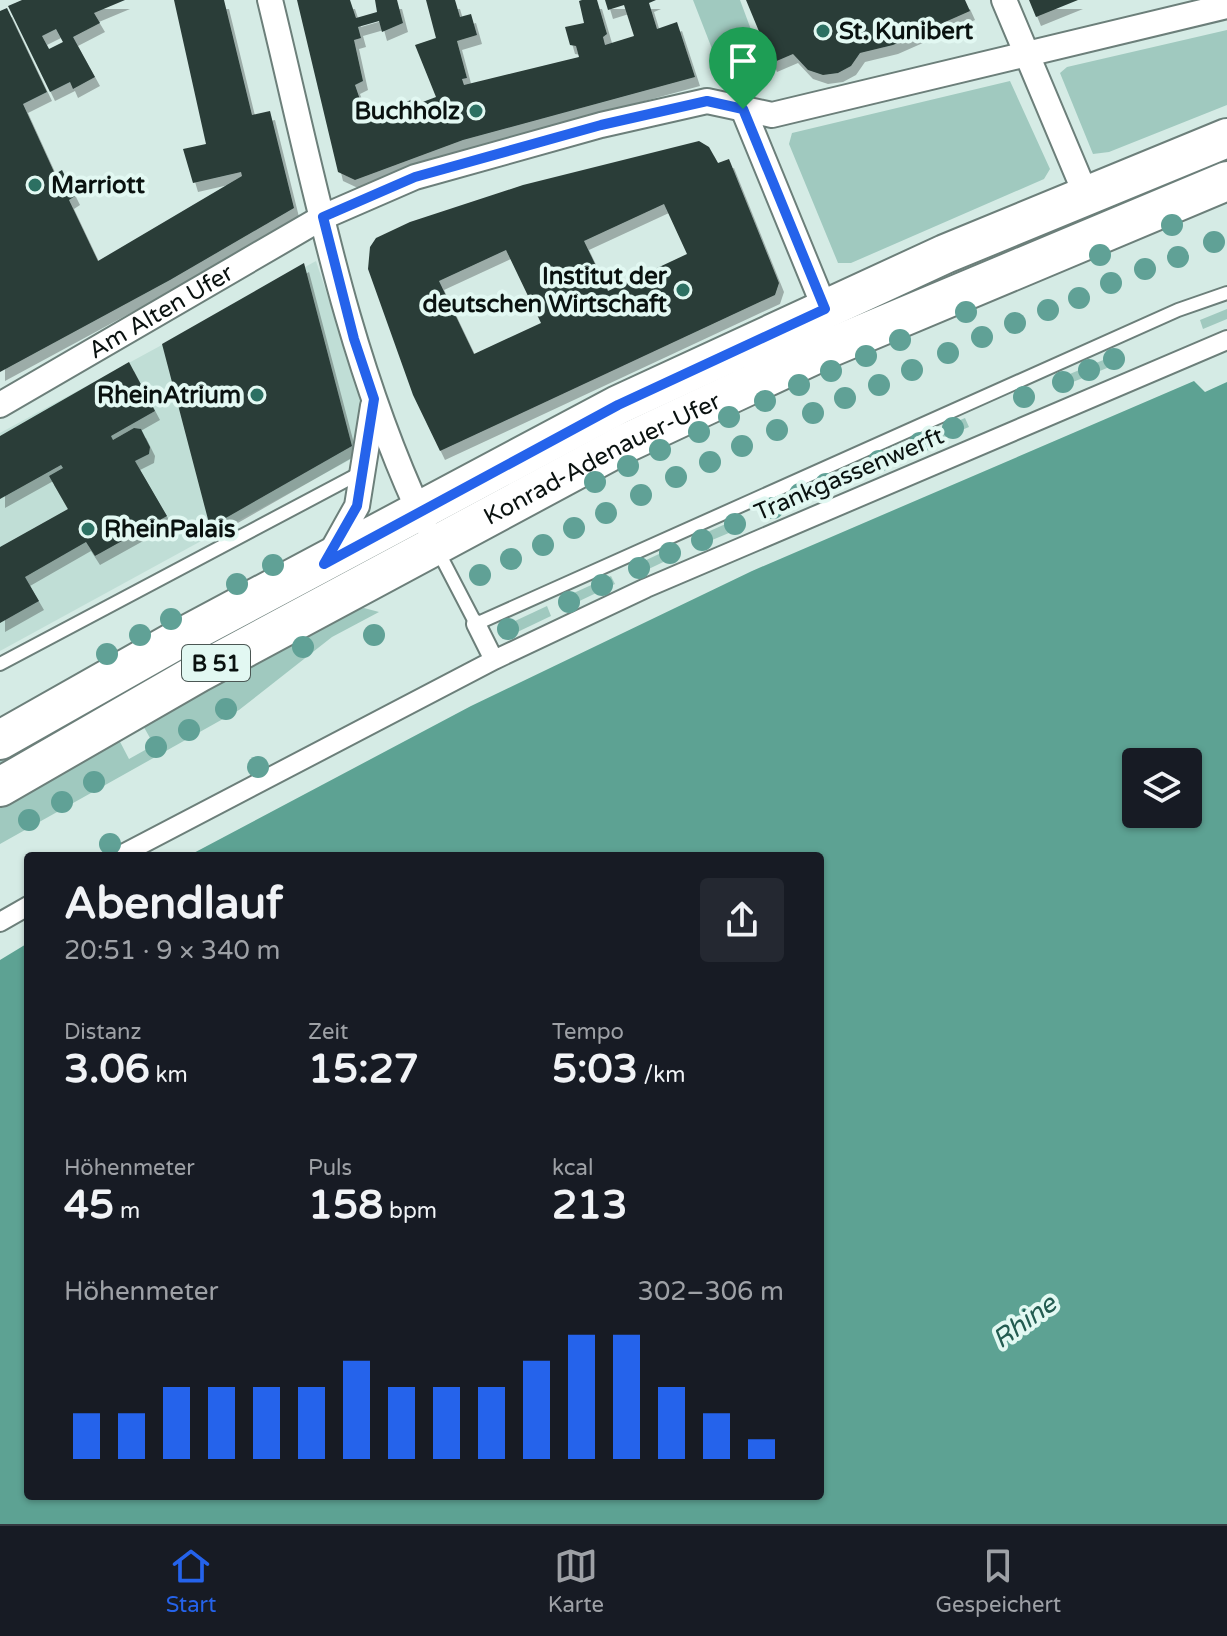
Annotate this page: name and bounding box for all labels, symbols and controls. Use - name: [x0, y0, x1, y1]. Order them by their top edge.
- place label: St. Kunibert: [839, 17, 974, 46]
- marker: St. Kunibert: [814, 22, 832, 40]
- pin: [709, 27, 777, 109]
- icon: arrive: [721, 39, 765, 83]
- place label: Buchholz: [354, 97, 460, 126]
- marker: Buchholz: [467, 102, 485, 120]
- place label: Marriott: [51, 171, 146, 200]
- marker: Marriott: [26, 176, 44, 194]
- street label: Am Alten Ufer: [83, 258, 239, 365]
- place label: Institut der deutschen Wirtschaft: [423, 262, 668, 319]
- marker: Institut der deutschen Wirtschaft: [674, 281, 692, 299]
- place label: RheinAtrium: [97, 381, 241, 410]
- marker: RheinAtrium: [248, 386, 266, 404]
- street label: Konrad-Adenauer-Ufer: [479, 386, 726, 532]
- street label: Trankgassenwerft: [750, 422, 948, 527]
- place label: RheinPalais: [104, 515, 236, 544]
- marker: RheinPalais: [79, 520, 97, 538]
- road number: B 51: [182, 645, 250, 681]
- map controls: [1122, 748, 1202, 828]
- button: layers: [1122, 748, 1202, 828]
- text: Abendlauf: [64, 878, 283, 931]
- button: share: [700, 878, 784, 962]
- text: 20:51 · 9 × 340 m: [64, 935, 280, 966]
- text: Distanz: [64, 1019, 141, 1045]
- text: Zeit: [308, 1019, 348, 1045]
- text: Tempo: [552, 1019, 624, 1045]
- text: 3.06: [64, 1045, 150, 1093]
- text: 15:27: [308, 1045, 419, 1093]
- text: 5:03: [552, 1045, 638, 1093]
- text: km: [150, 1062, 188, 1088]
- text: /km: [638, 1062, 685, 1088]
- text: Höhenmeter: [64, 1155, 195, 1181]
- text: Puls: [308, 1155, 352, 1181]
- text: kcal: [552, 1155, 593, 1181]
- text: 45: [64, 1181, 114, 1229]
- text: 158: [308, 1181, 383, 1229]
- text: 213: [552, 1181, 627, 1229]
- text: m: [114, 1198, 140, 1224]
- text: bpm: [383, 1198, 437, 1224]
- text: Höhenmeter: [64, 1276, 218, 1307]
- text: 302–306 m: [638, 1276, 784, 1307]
- water label: Rhine: [986, 1287, 1063, 1355]
- tab: Start: [166, 1544, 216, 1618]
- tab: Karte: [548, 1544, 604, 1618]
- tab: Gespeichert: [935, 1544, 1061, 1618]

